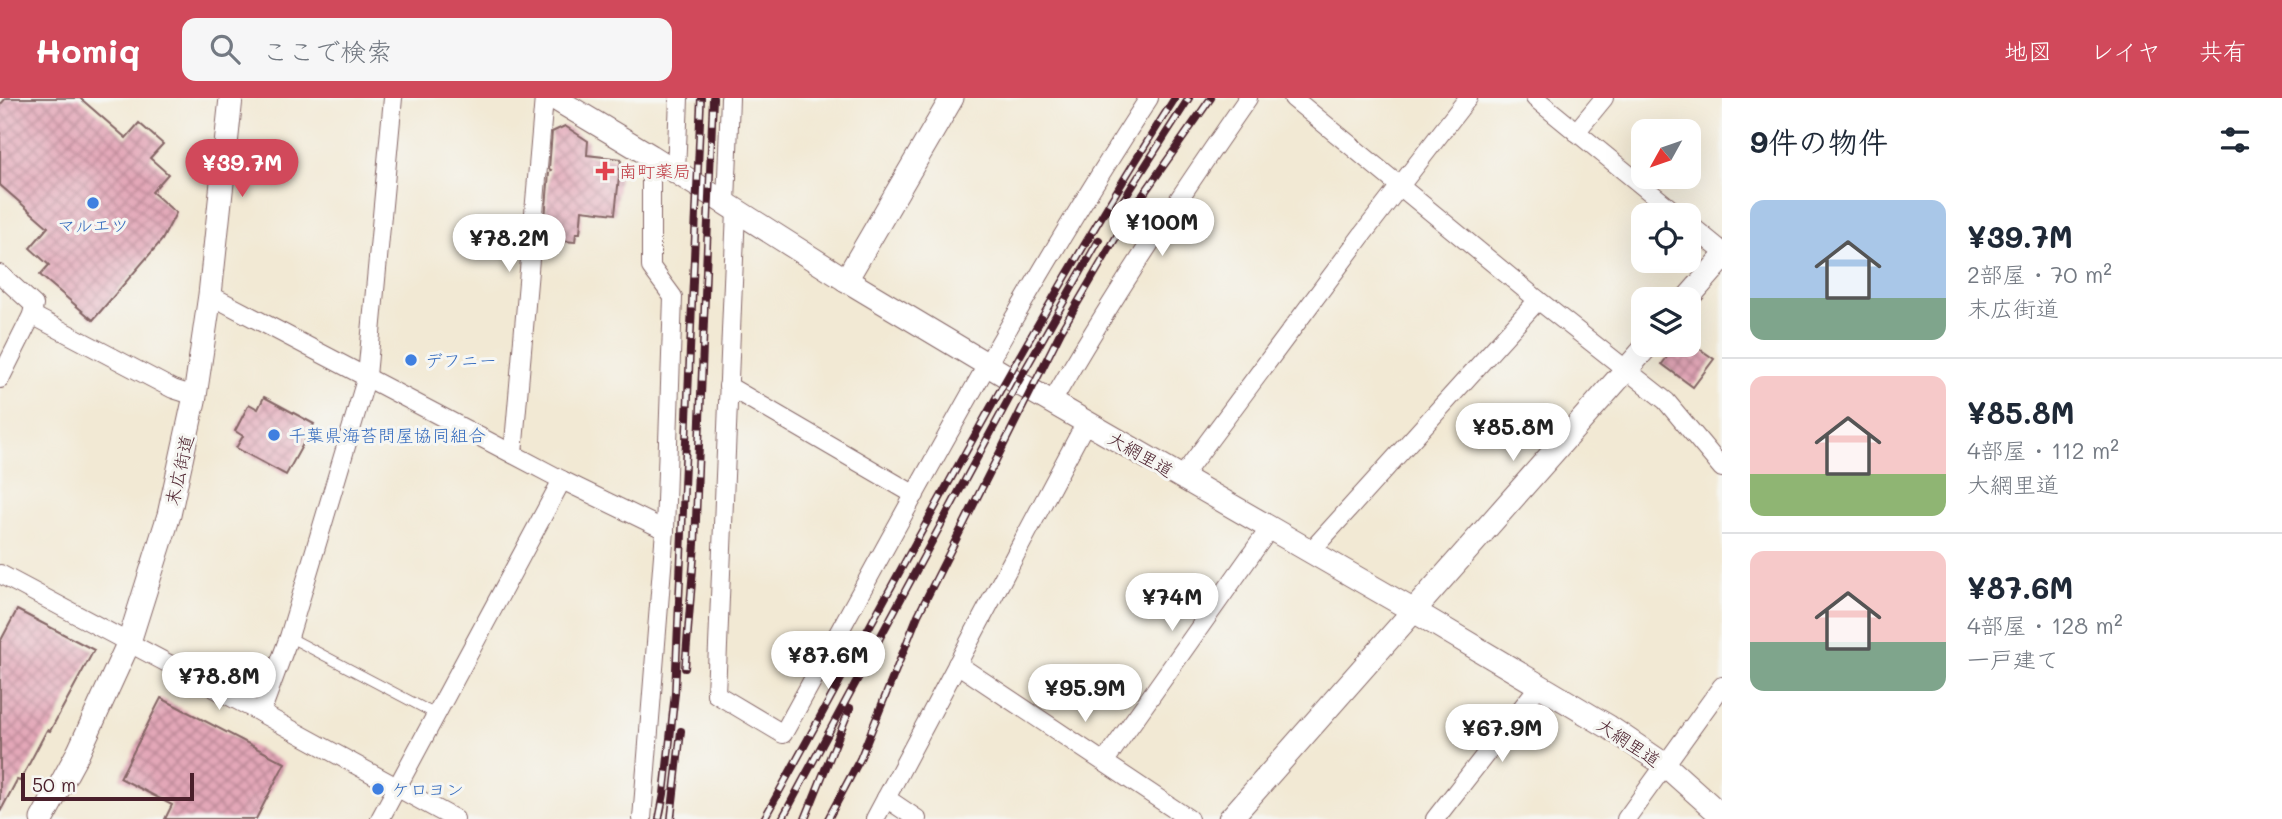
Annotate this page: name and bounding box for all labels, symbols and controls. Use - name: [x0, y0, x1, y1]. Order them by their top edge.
- search box: [182, 18, 672, 81]
- text: Homiq: [35, 28, 140, 71]
- icon: search: [206, 30, 244, 68]
- text: ここで検索: [262, 34, 392, 68]
- text: 地図: [2004, 35, 2052, 66]
- text: レイヤ: [2090, 35, 2161, 66]
- text: 共有: [2199, 35, 2247, 66]
- north arrow: [1631, 119, 1701, 189]
- map controls: [1631, 119, 1701, 357]
- text: 9件の物件: [1750, 121, 1888, 161]
- icon: filters: [2216, 121, 2254, 159]
- pin: ¥39.7M: [185, 140, 299, 199]
- text: ¥39.7M: [201, 147, 283, 177]
- place label: 南町薬局: [619, 159, 691, 183]
- marker: 南町薬局: [597, 163, 613, 179]
- marker: マルエツ: [85, 195, 101, 211]
- pin: ¥100M: [1113, 198, 1211, 258]
- button: locate: [1631, 203, 1701, 273]
- text: ¥100M: [1125, 206, 1199, 236]
- place label: マルエツ: [57, 213, 129, 237]
- pin: ¥78.2M: [452, 214, 566, 274]
- text: ¥39.7M: [1967, 216, 2073, 256]
- text: ¥78.2M: [469, 222, 549, 252]
- icon: home: [1806, 228, 1890, 312]
- text: 2部屋 · 70 m²: [1967, 259, 2112, 289]
- button: layers: [1631, 287, 1701, 357]
- text: 末広街道: [1967, 293, 2059, 323]
- place label: デフニー: [425, 348, 497, 372]
- marker: デフニー: [403, 352, 419, 368]
- text: ¥85.8M: [1967, 392, 2075, 432]
- pin: ¥85.8M: [1456, 404, 1570, 463]
- icon: home: [1806, 404, 1890, 488]
- text: ¥85.8M: [1472, 411, 1554, 441]
- place label: 千葉県海苔問屋協同組合: [288, 423, 486, 447]
- street label: 大網里道: [1104, 426, 1178, 482]
- marker: 千葉県海苔問屋協同組合: [266, 427, 282, 443]
- street label: 末広街道: [159, 432, 199, 508]
- text: 4部屋 · 112 m²: [1967, 435, 2119, 465]
- text: 大網里道: [1967, 469, 2059, 499]
- text: ¥87.6M: [1967, 567, 2074, 607]
- pin: ¥74M: [1131, 574, 1213, 633]
- icon: home: [1806, 579, 1890, 663]
- text: ¥74M: [1141, 581, 1203, 611]
- text: 4部屋 · 128 m²: [1967, 610, 2123, 640]
- pin: ¥87.6M: [771, 632, 885, 691]
- text: ¥87.6M: [787, 639, 869, 669]
- text: 一戸建て: [1967, 644, 2059, 674]
- pin: ¥78.8M: [162, 652, 276, 712]
- text: ¥78.8M: [178, 660, 260, 690]
- pin: ¥95.9M: [1028, 664, 1142, 724]
- text: ¥95.9M: [1044, 672, 1126, 702]
- pin: ¥67.9M: [1445, 704, 1559, 764]
- text: ¥67.9M: [1461, 712, 1543, 742]
- street label: 大網里道: [1592, 712, 1666, 772]
- scale bar: [21, 770, 194, 802]
- text: 50 m: [32, 772, 76, 797]
- place label: ケロヨン: [392, 777, 464, 801]
- marker: ケロヨン: [370, 781, 386, 797]

